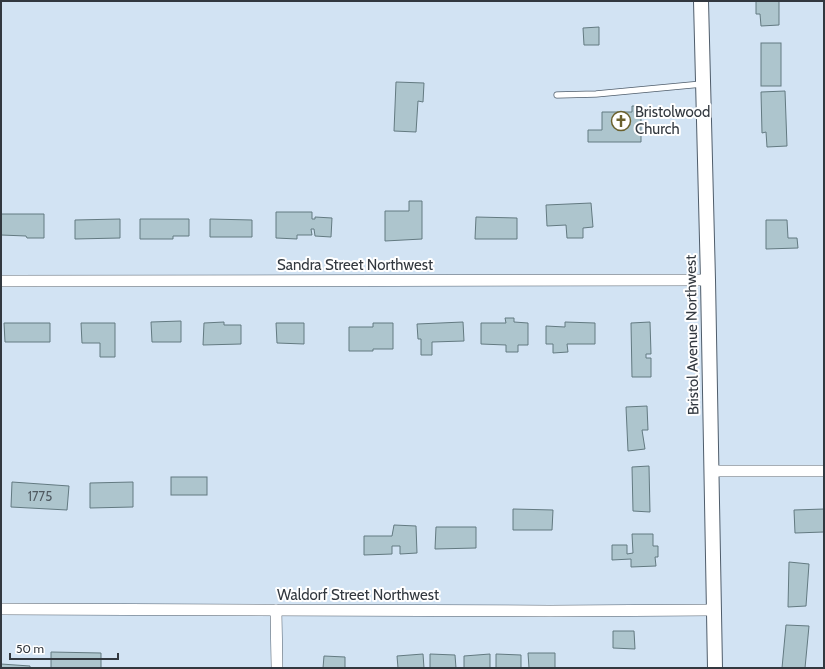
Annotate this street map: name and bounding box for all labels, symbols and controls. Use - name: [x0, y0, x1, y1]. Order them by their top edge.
- place label: Bristolwood Church: [635, 103, 710, 138]
- church icon: Bristolwood Church: [610, 110, 632, 132]
- street label: Bristol Avenue Northwest: [682, 255, 702, 415]
- street label: Sandra Street Northwest: [277, 256, 433, 274]
- house number: 1775: [28, 488, 52, 504]
- street label: Waldorf Street Northwest: [277, 586, 439, 604]
- scale bar: [10, 635, 118, 661]
- text: 50 m: [16, 641, 44, 656]

